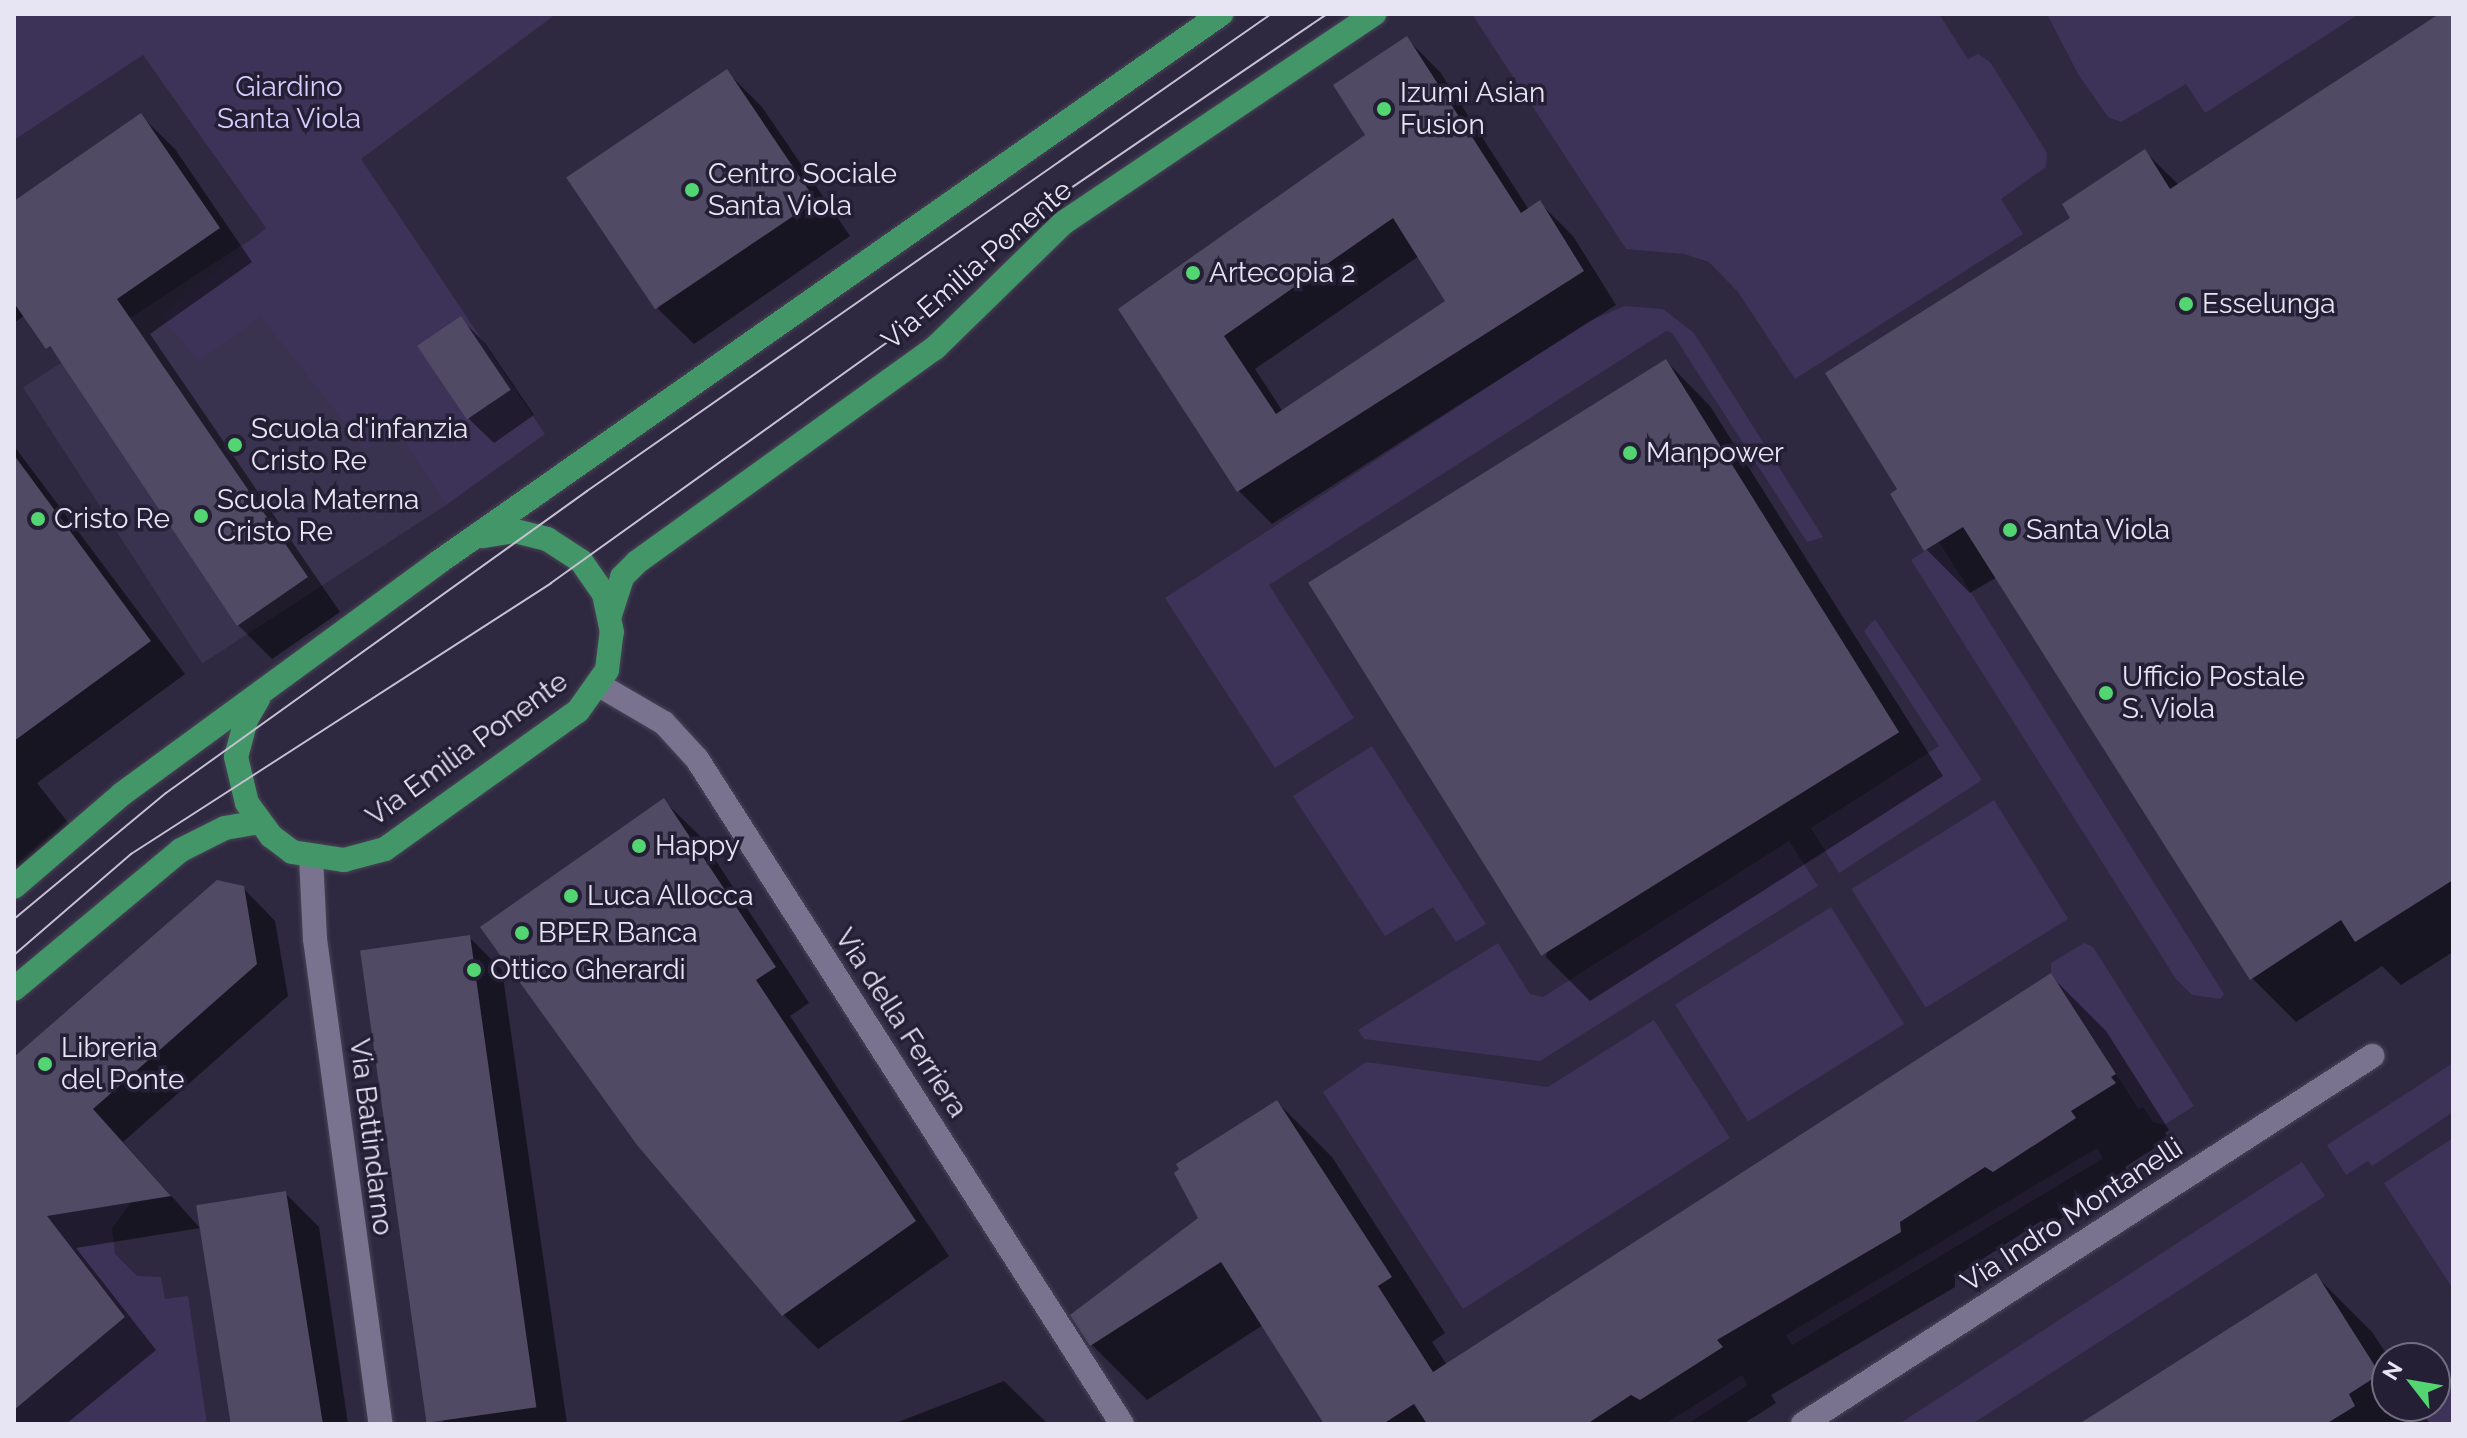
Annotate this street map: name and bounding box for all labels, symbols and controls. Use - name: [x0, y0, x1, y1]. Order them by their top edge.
- park label: Giardino Santa Viola: [217, 70, 361, 136]
- place label: Izumi Asian Fusion: [1400, 76, 1546, 142]
- marker: Izumi Asian Fusion: [1375, 100, 1393, 118]
- place label: Centro Sociale Santa Viola: [708, 157, 897, 223]
- street label: Via Emilia Ponente: [875, 173, 1079, 357]
- marker: Centro Sociale Santa Viola: [683, 181, 701, 199]
- place label: Artecopia 2: [1209, 256, 1356, 290]
- marker: Artecopia 2: [1184, 264, 1202, 282]
- place label: Esselunga: [2202, 287, 2336, 321]
- marker: Esselunga: [2177, 295, 2195, 313]
- place label: Scuola d'infanzia Cristo Re: [251, 412, 468, 478]
- marker: Scuola d'infanzia Cristo Re: [226, 436, 244, 454]
- place label: Manpower: [1646, 436, 1784, 470]
- marker: Manpower: [1621, 444, 1639, 462]
- place label: Scuola Materna Cristo Re: [217, 483, 419, 549]
- place label: Cristo Re: [54, 502, 170, 536]
- marker: Scuola Materna Cristo Re: [192, 507, 210, 525]
- marker: Cristo Re: [29, 510, 47, 528]
- place label: Santa Viola: [2026, 513, 2171, 547]
- marker: Santa Viola: [2001, 521, 2019, 539]
- place label: Ufficio Postale S. Viola: [2122, 660, 2305, 726]
- street label: Via Emilia Ponente: [360, 665, 574, 833]
- marker: Ufficio Postale S. Viola: [2097, 684, 2115, 702]
- place label: Happy: [655, 829, 740, 863]
- marker: Happy: [630, 837, 648, 855]
- place label: Luca Allocca: [587, 879, 754, 913]
- marker: Luca Allocca: [562, 887, 580, 905]
- place label: BPER Banca: [538, 916, 697, 950]
- street label: Via della Ferriera: [827, 922, 975, 1124]
- marker: BPER Banca: [513, 924, 531, 942]
- place label: Ottico Gherardi: [490, 953, 686, 987]
- marker: Ottico Gherardi: [465, 961, 483, 979]
- place label: Libreria del Ponte: [61, 1031, 185, 1097]
- street label: Via Battindarno: [342, 1037, 400, 1237]
- marker: Libreria del Ponte: [36, 1055, 54, 1073]
- street label: Via Indro Montanelli: [1955, 1131, 2189, 1299]
- north arrow: [2371, 1342, 2451, 1422]
- text: N: [2377, 1357, 2408, 1385]

